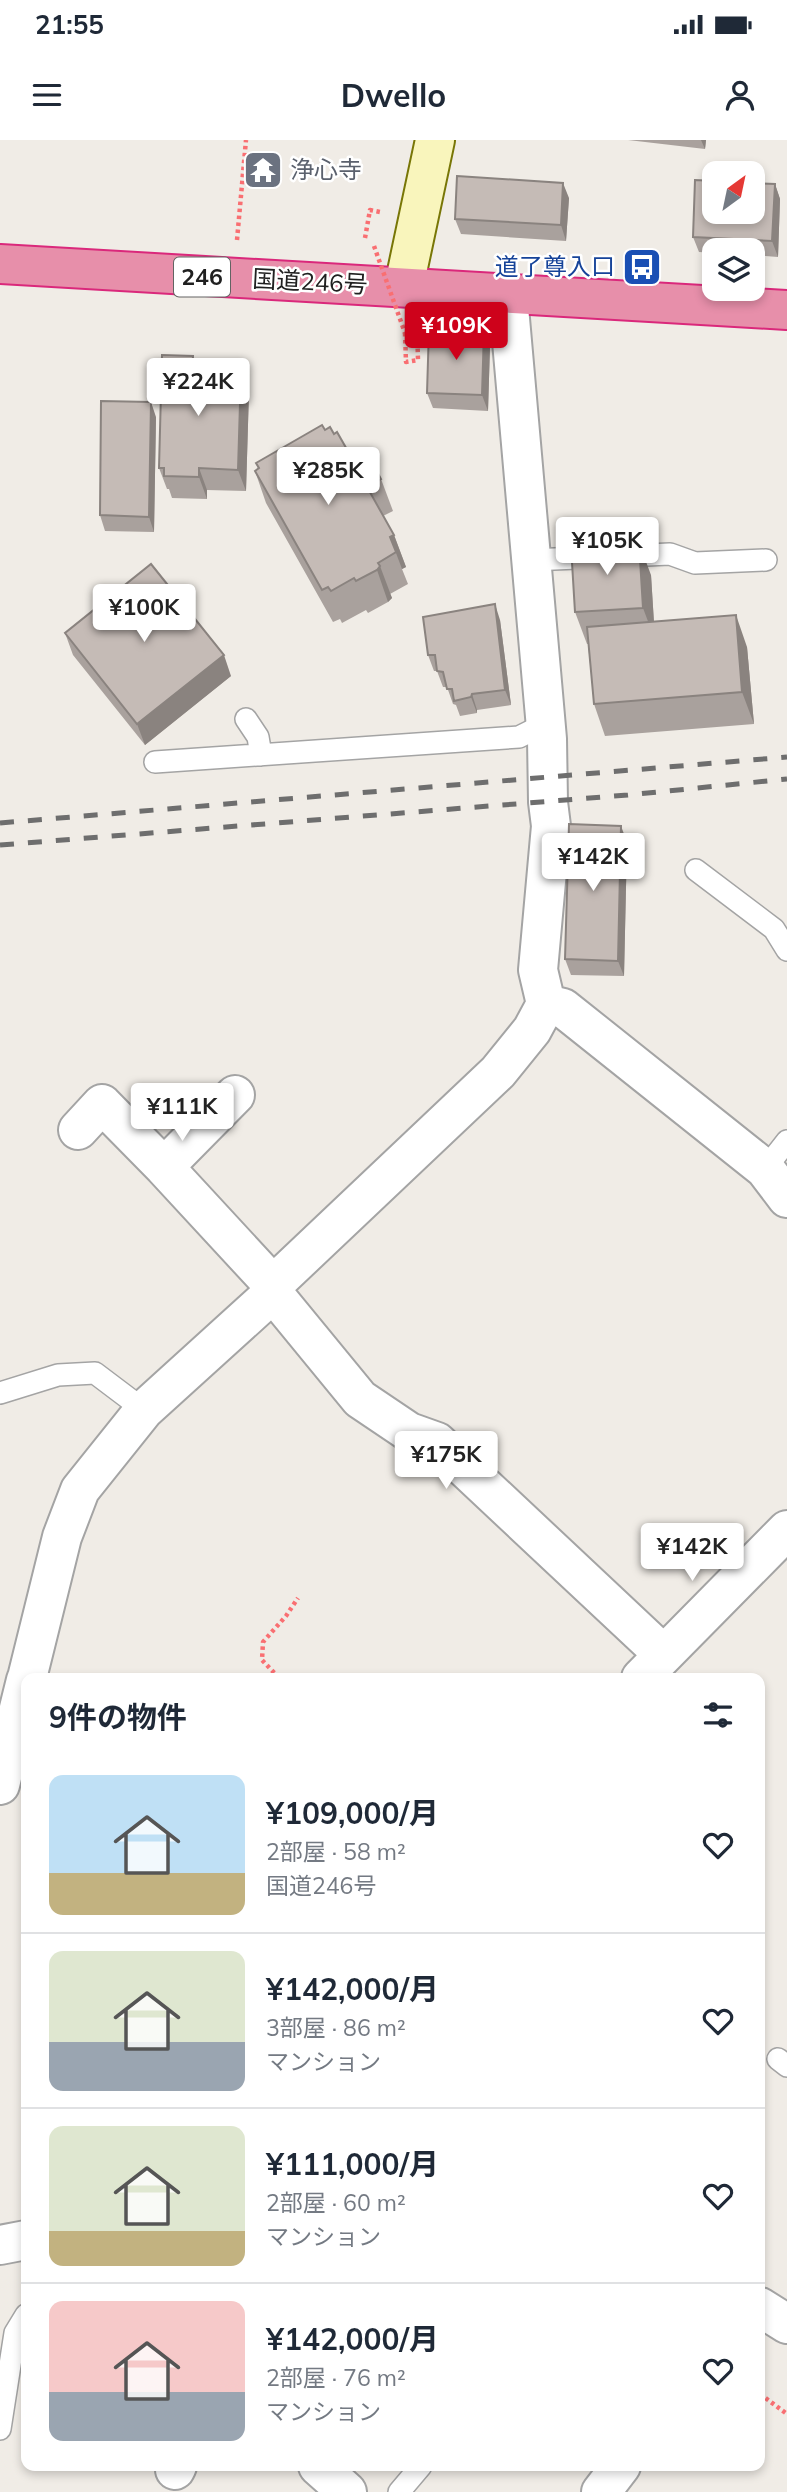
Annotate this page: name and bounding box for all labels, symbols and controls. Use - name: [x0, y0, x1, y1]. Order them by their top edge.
- text: 21:55: [35, 8, 104, 41]
- text: Dwello: [341, 75, 446, 115]
- icon: menu: [28, 76, 66, 114]
- icon: person: [721, 76, 759, 114]
- temple icon: 浄心寺: [242, 149, 284, 191]
- place label: 浄心寺: [290, 154, 362, 184]
- north arrow: [702, 161, 765, 224]
- map controls: [702, 161, 765, 301]
- button: layers: [702, 238, 765, 301]
- bus stop icon: 道了尊入口: [621, 246, 663, 288]
- place label: 道了尊入口: [495, 251, 615, 281]
- road number: 246: [174, 258, 230, 296]
- street label: 国道246号: [252, 263, 368, 299]
- pin: ¥109K: [407, 302, 505, 362]
- text: ¥109K: [421, 310, 491, 339]
- pin: ¥224K: [149, 358, 247, 418]
- text: ¥224K: [163, 366, 233, 395]
- pin: ¥285K: [279, 448, 377, 507]
- text: ¥285K: [293, 455, 363, 484]
- pin: ¥105K: [558, 518, 656, 577]
- text: ¥105K: [572, 525, 642, 554]
- pin: ¥100K: [95, 584, 193, 644]
- text: ¥100K: [109, 592, 179, 621]
- pin: ¥142K: [544, 834, 642, 893]
- text: ¥142K: [558, 841, 628, 870]
- pin: ¥111K: [133, 1084, 231, 1143]
- text: ¥111K: [147, 1091, 217, 1120]
- pin: ¥175K: [397, 1432, 495, 1491]
- text: ¥175K: [411, 1439, 481, 1468]
- pin: ¥142K: [643, 1524, 741, 1583]
- text: ¥142K: [657, 1531, 727, 1560]
- icon: filters: [699, 1696, 737, 1734]
- text: 9件の物件: [49, 1698, 187, 1736]
- text: ¥109,000/月: [266, 1794, 439, 1832]
- icon: home: [105, 1803, 189, 1887]
- icon: heart: [699, 1826, 737, 1864]
- text: 2部屋 · 58 m²: [266, 1837, 406, 1866]
- text: 国道246号: [266, 1871, 376, 1900]
- text: ¥142,000/月: [266, 1970, 439, 2008]
- icon: home: [105, 1979, 189, 2063]
- icon: heart: [699, 2002, 737, 2040]
- text: 3部屋 · 86 m²: [266, 2013, 406, 2042]
- text: マンション: [266, 2047, 381, 2076]
- text: ¥111,000/月: [266, 2145, 439, 2183]
- icon: home: [105, 2154, 189, 2238]
- icon: heart: [699, 2177, 737, 2215]
- text: 2部屋 · 60 m²: [266, 2188, 406, 2217]
- text: マンション: [266, 2222, 381, 2251]
- text: ¥142,000/月: [266, 2320, 439, 2358]
- icon: home: [105, 2329, 189, 2413]
- icon: heart: [699, 2352, 737, 2390]
- text: 2部屋 · 76 m²: [266, 2363, 406, 2392]
- text: マンション: [266, 2397, 381, 2426]

